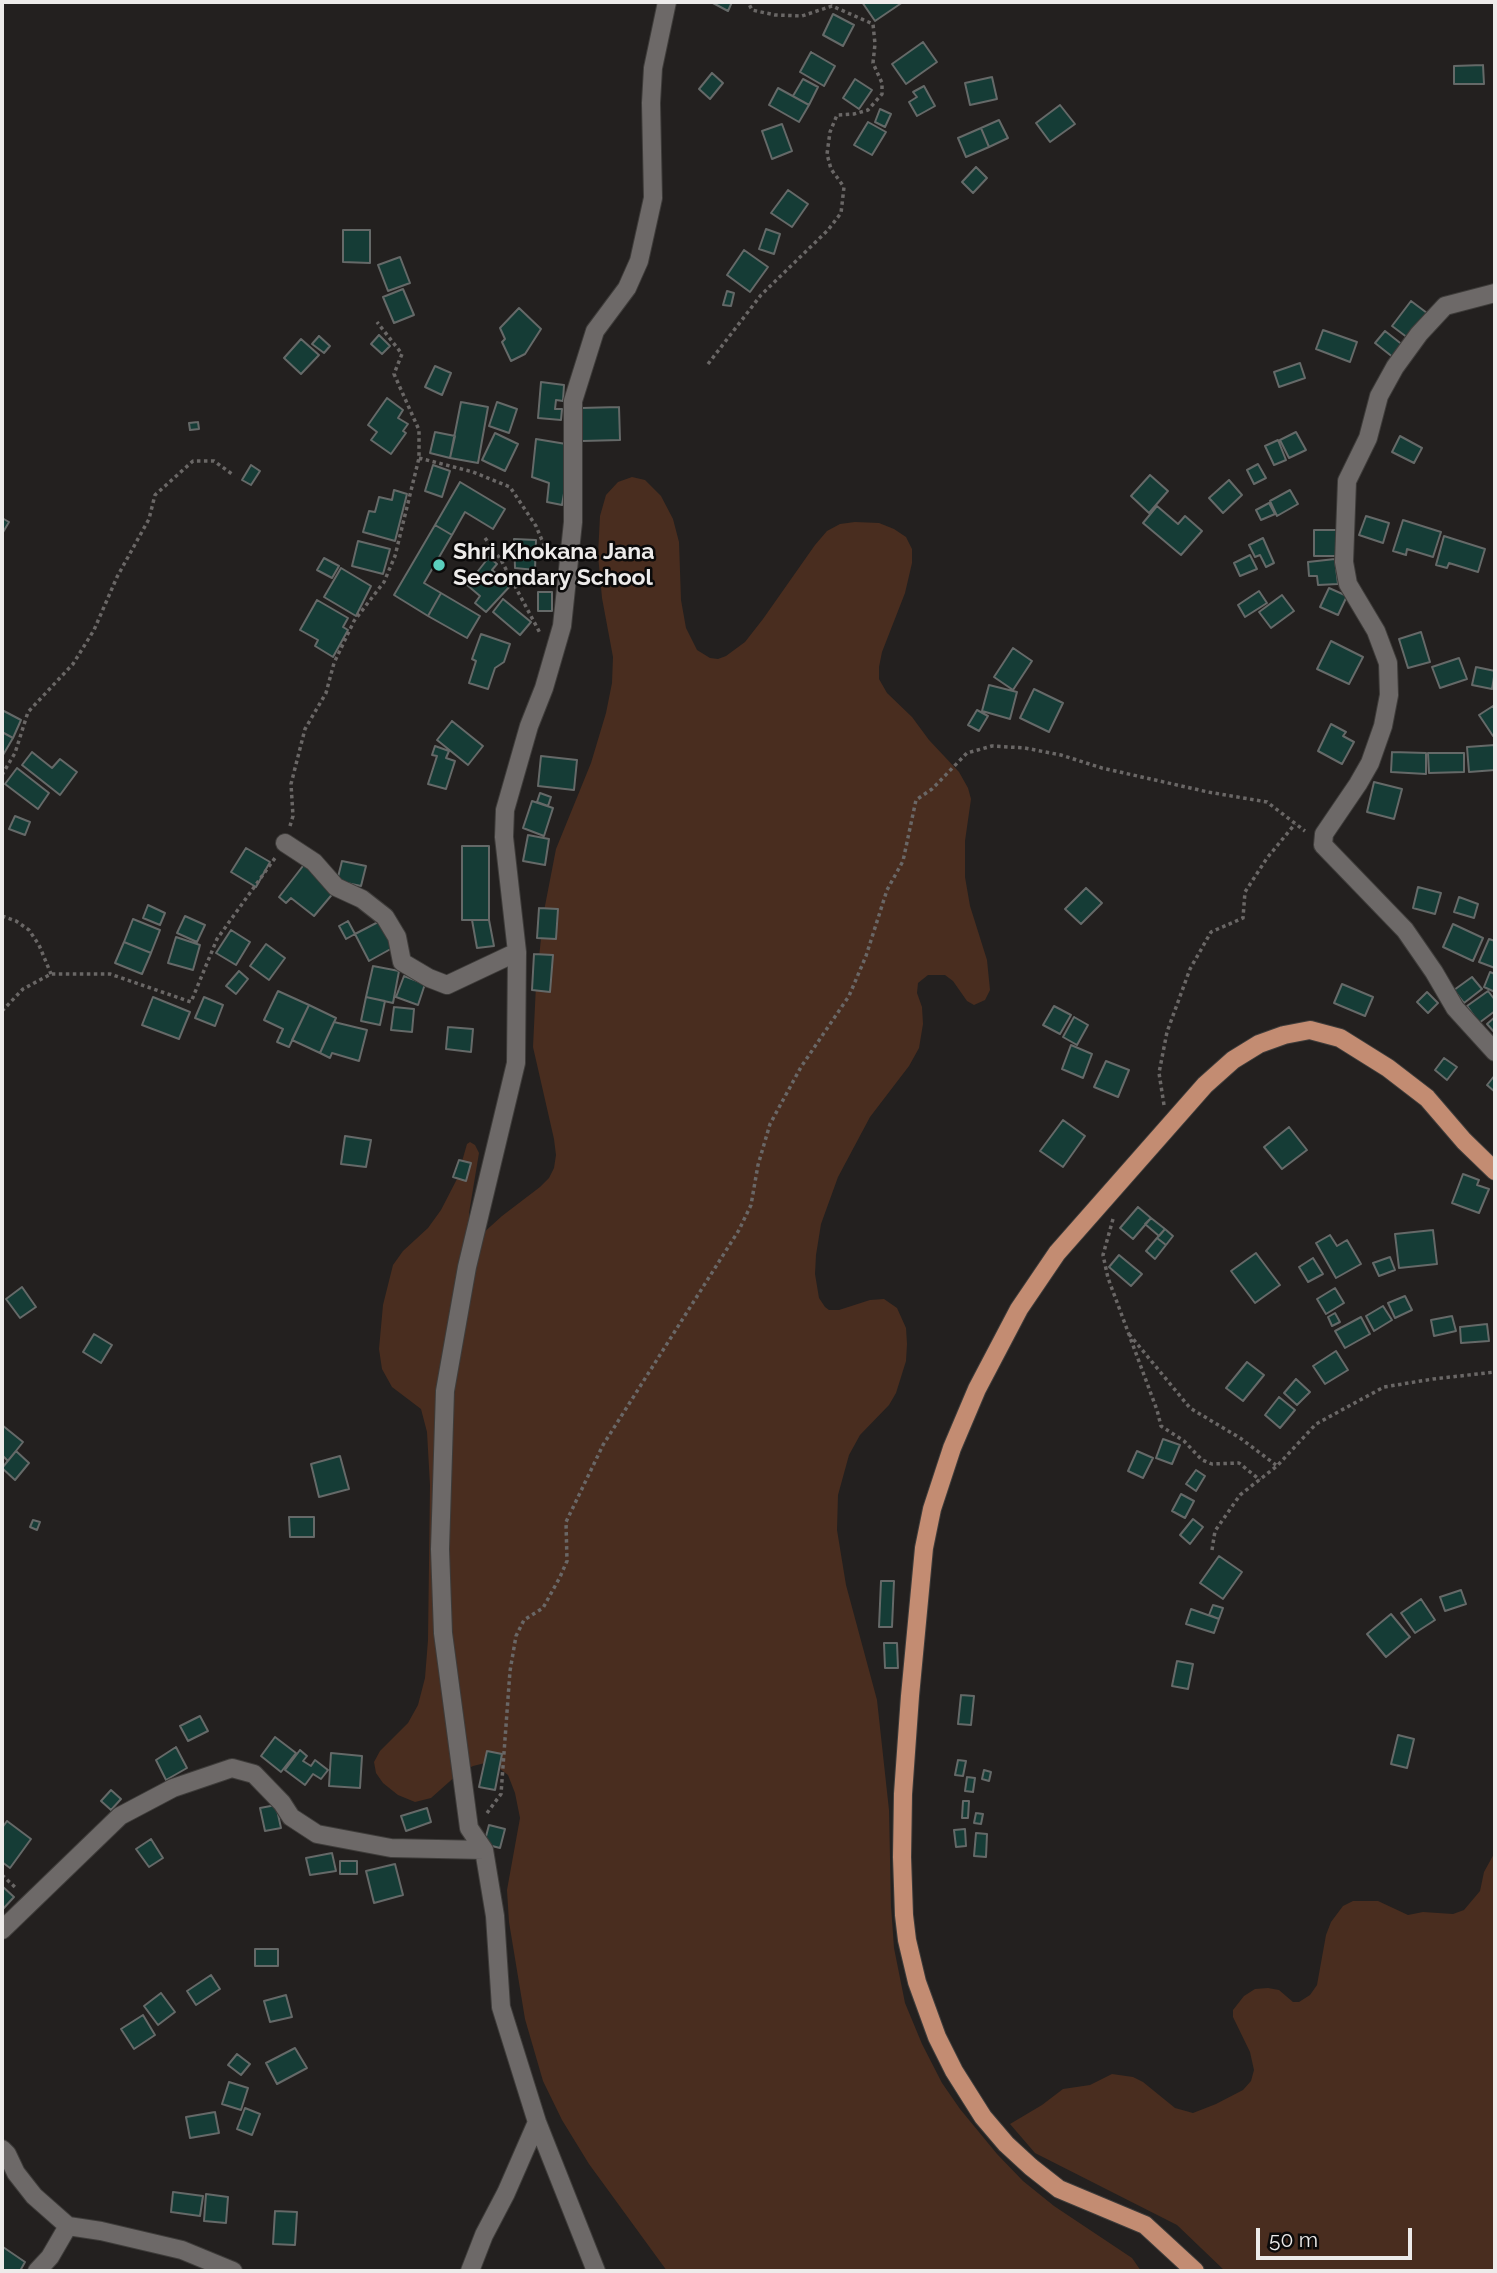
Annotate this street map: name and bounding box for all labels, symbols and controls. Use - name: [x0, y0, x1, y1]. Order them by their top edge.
- place label: Shri Khokana Jana Secondary School: [453, 538, 654, 592]
- marker: Shri Khokana Jana Secondary School: [431, 557, 447, 573]
- scale bar: [1259, 2214, 1415, 2258]
- text: 50 m: [1269, 2227, 1318, 2252]

